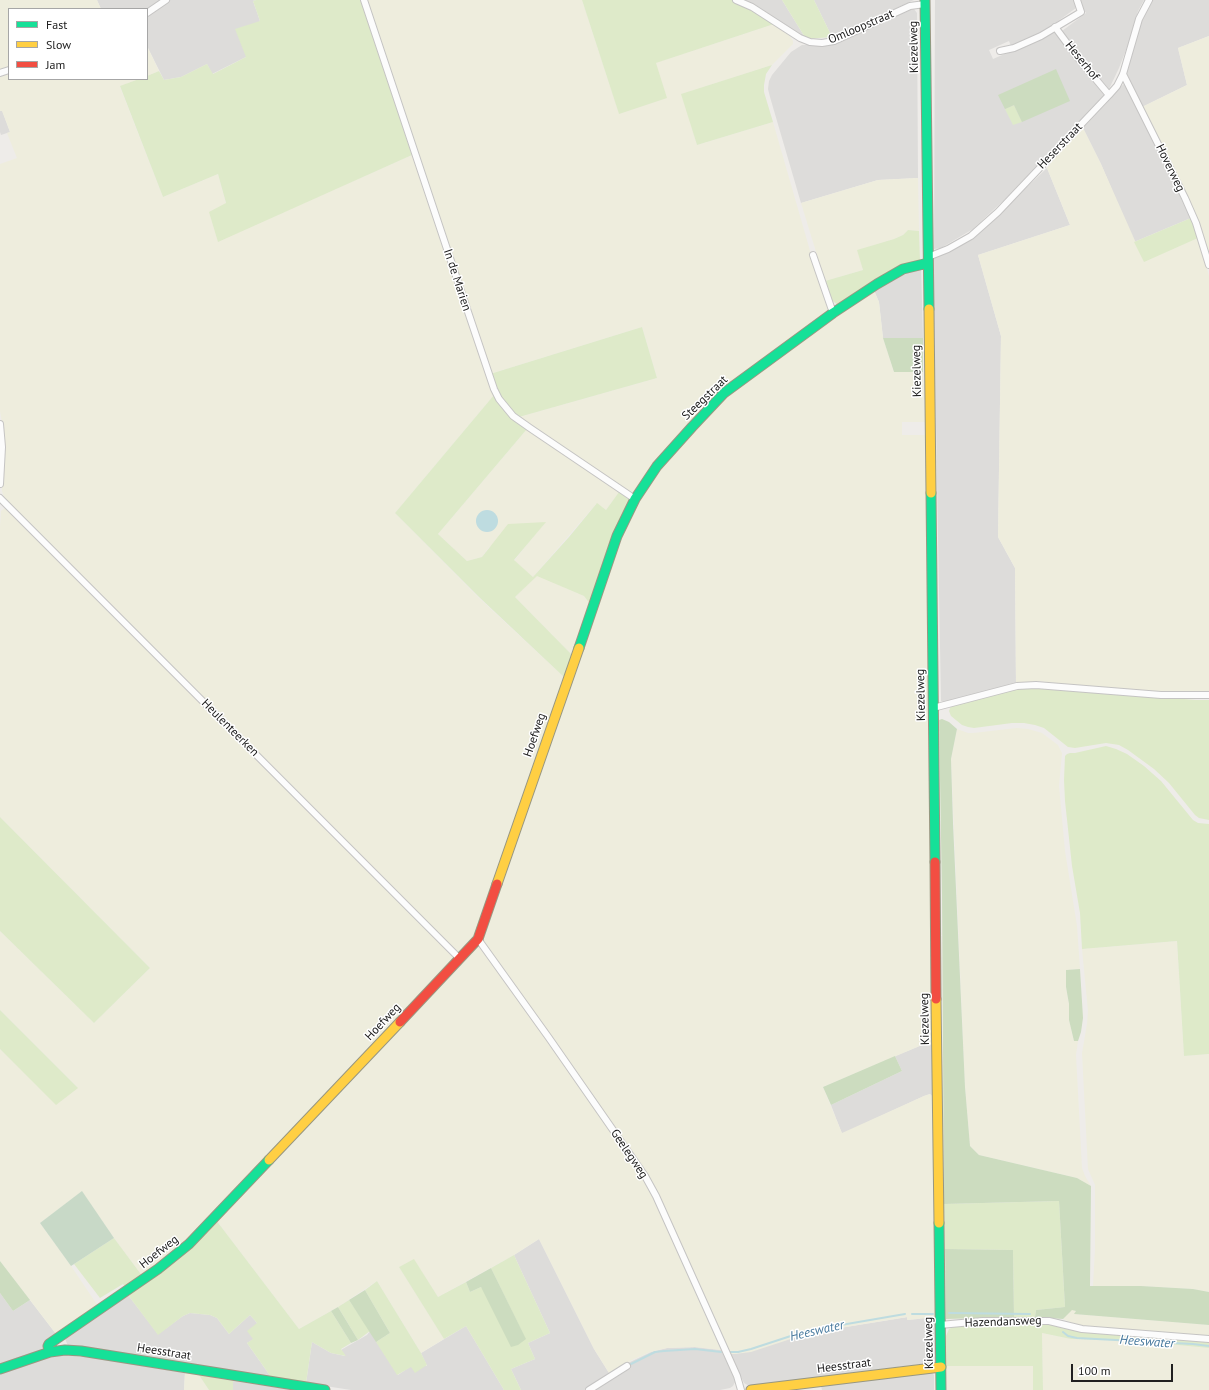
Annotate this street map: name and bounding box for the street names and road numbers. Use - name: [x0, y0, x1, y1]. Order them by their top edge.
- street label: Omloopstraat: [826, 7, 896, 47]
- street label: Kiezelweg: [906, 21, 922, 73]
- street label: Heserhof: [1062, 39, 1102, 83]
- street label: Heserstraat: [1034, 120, 1086, 172]
- street label: Hoverweg: [1152, 142, 1188, 194]
- street label: In de Marien: [440, 247, 474, 313]
- street label: Kiezelweg: [909, 345, 925, 397]
- street label: Steegstraat: [679, 373, 731, 423]
- street label: Kiezelweg: [913, 669, 929, 721]
- street label: Heulenteerken: [198, 696, 262, 760]
- street label: Hoefweg: [521, 711, 549, 759]
- street label: Kiezelweg: [917, 993, 933, 1045]
- street label: Hoefweg: [362, 1000, 404, 1044]
- street label: Geelegweg: [607, 1127, 651, 1181]
- street label: Hoefweg: [137, 1232, 181, 1272]
- street label: Hazendansweg: [964, 1313, 1042, 1331]
- street label: Kiezelweg: [921, 1317, 937, 1369]
- street label: Heesstraat: [136, 1341, 192, 1363]
- street label: Heesstraat: [816, 1356, 872, 1376]

